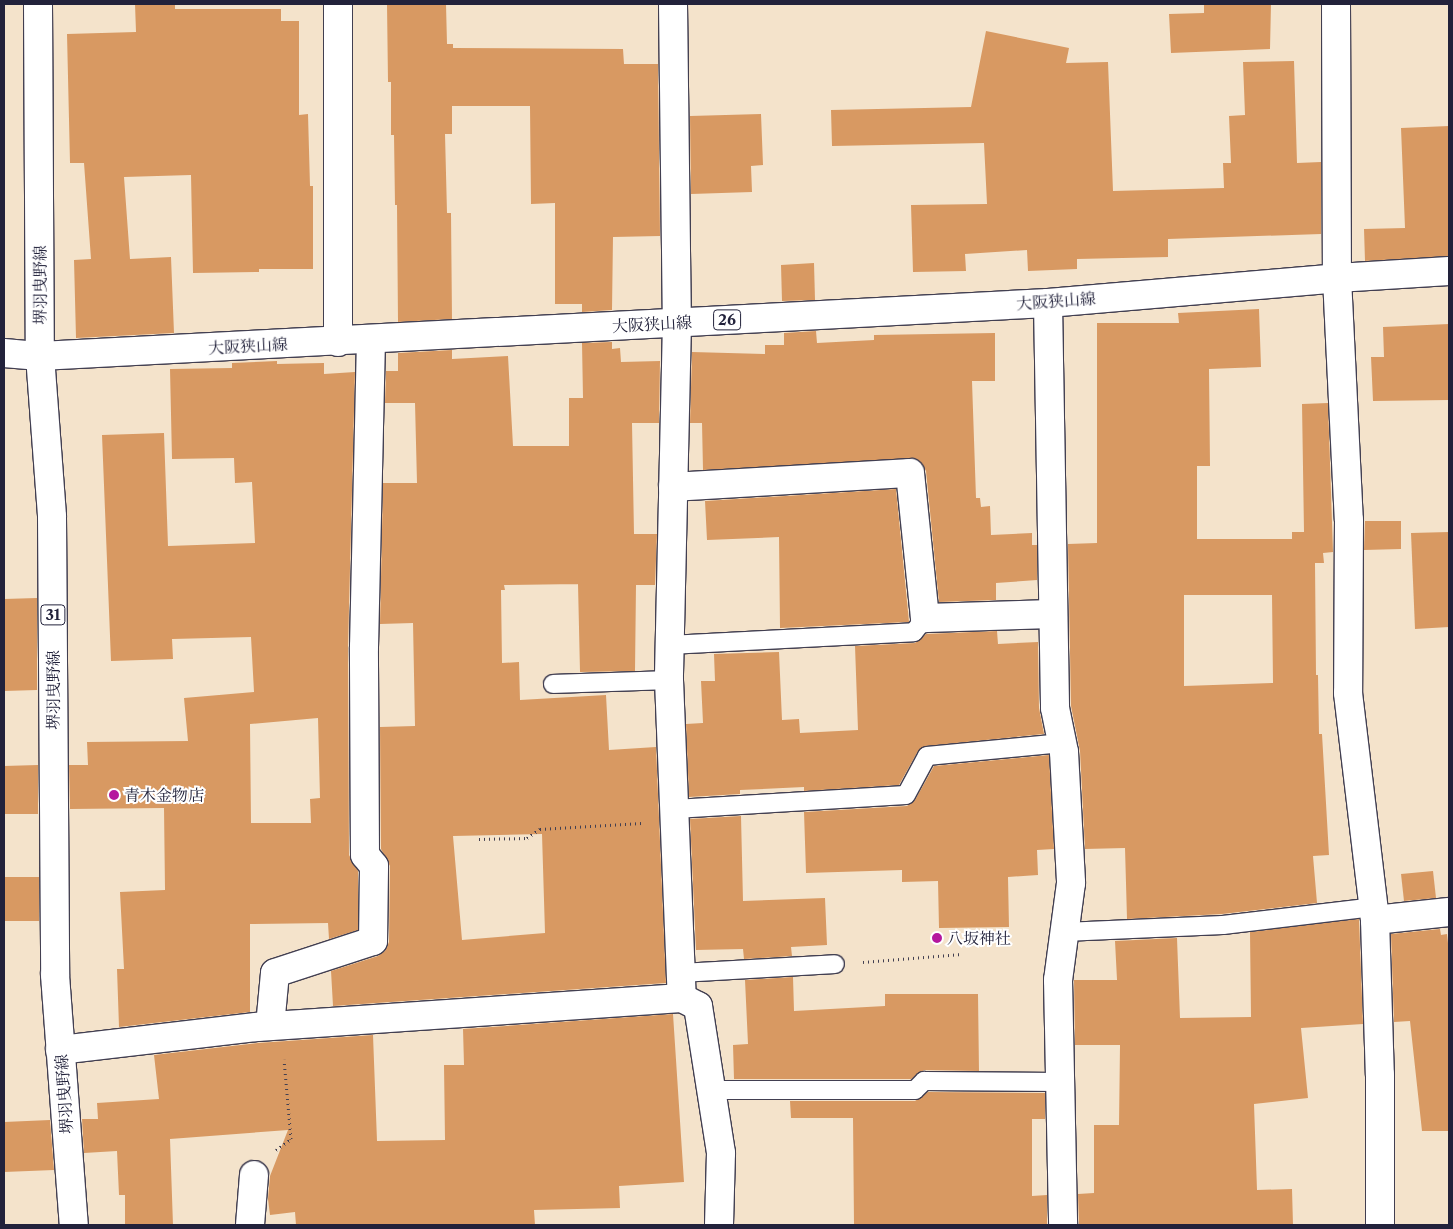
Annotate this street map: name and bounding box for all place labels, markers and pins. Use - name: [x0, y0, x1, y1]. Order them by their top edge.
- place label: 青木金物店: [124, 785, 204, 805]
- marker: 青木金物店: [108, 789, 120, 801]
- place label: 八坂神社: [947, 928, 1011, 948]
- marker: 八坂神社: [931, 932, 943, 944]

